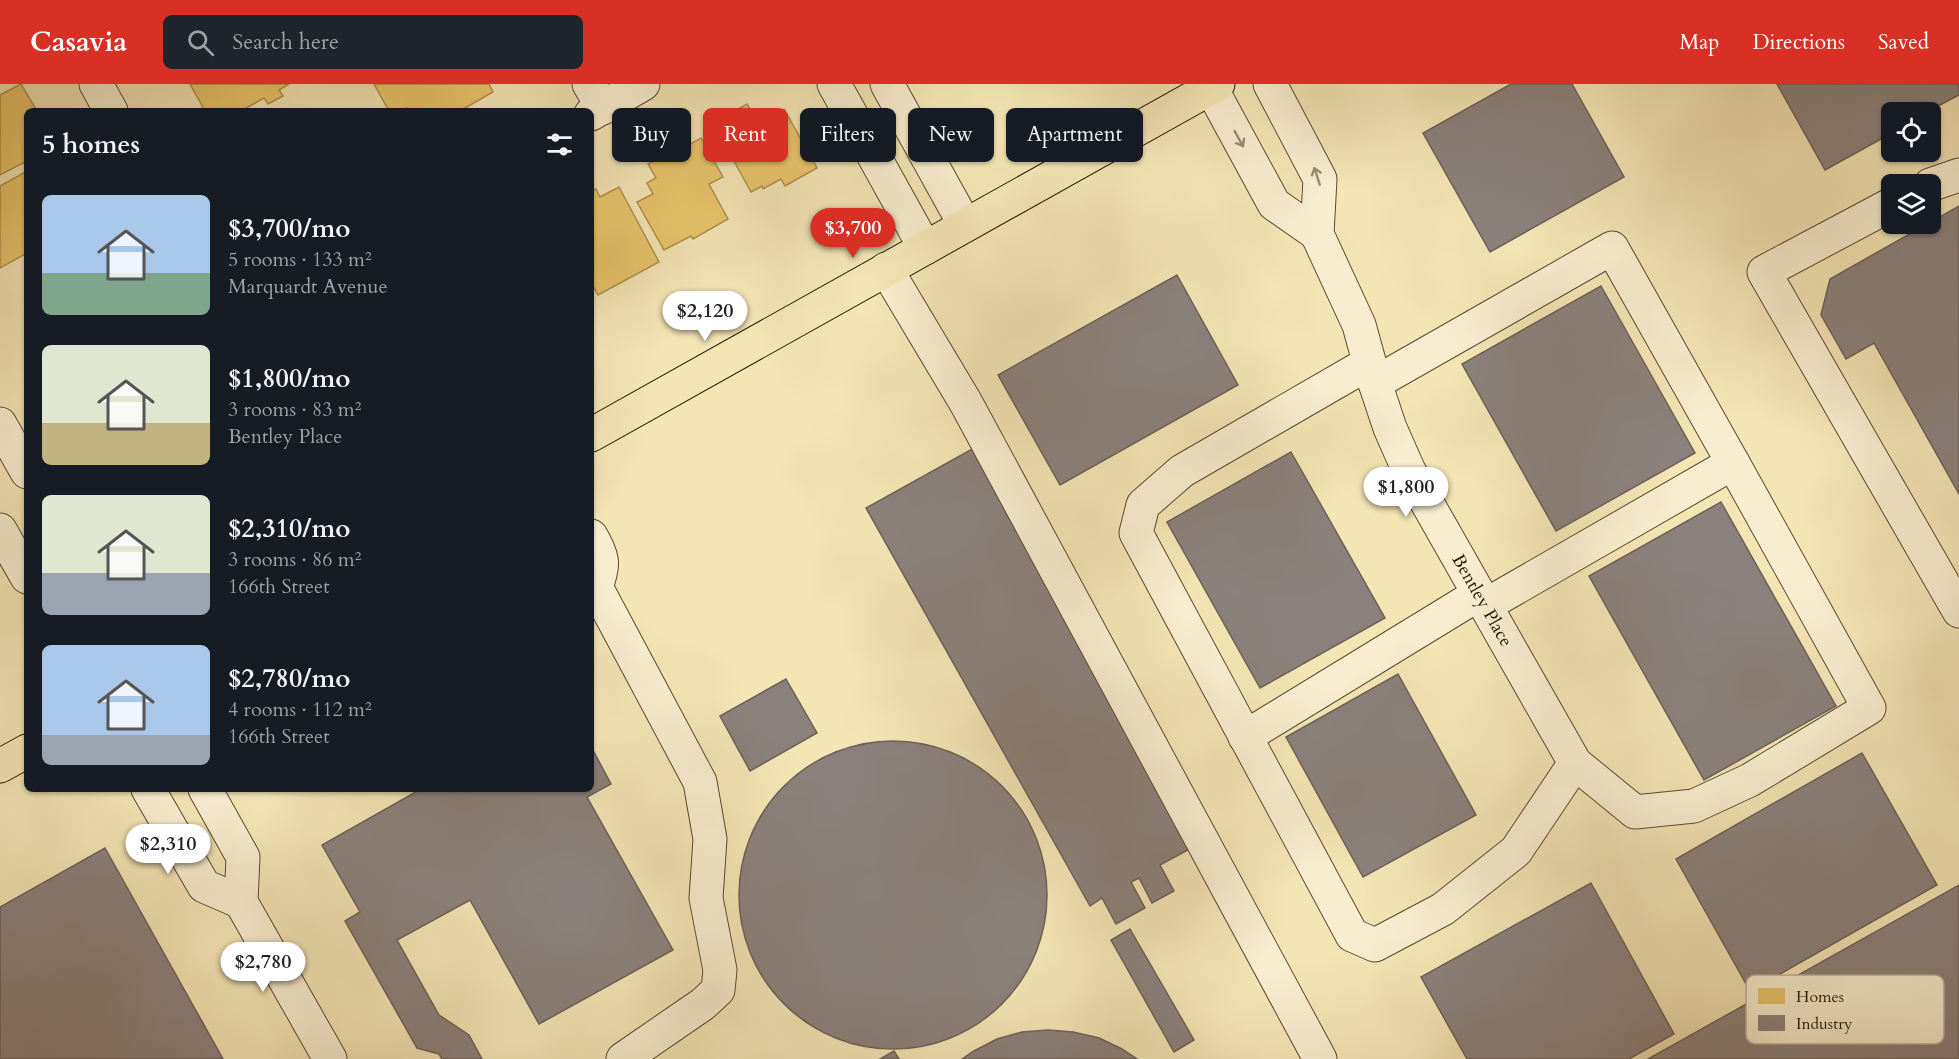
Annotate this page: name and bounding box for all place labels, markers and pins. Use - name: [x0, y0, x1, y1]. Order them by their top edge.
- pin: $3,700: [804, 208, 902, 259]
- pin: $2,120: [656, 291, 754, 342]
- pin: $1,800: [1357, 467, 1455, 518]
- pin: $2,310: [119, 824, 217, 875]
- pin: $2,780: [214, 942, 312, 993]

